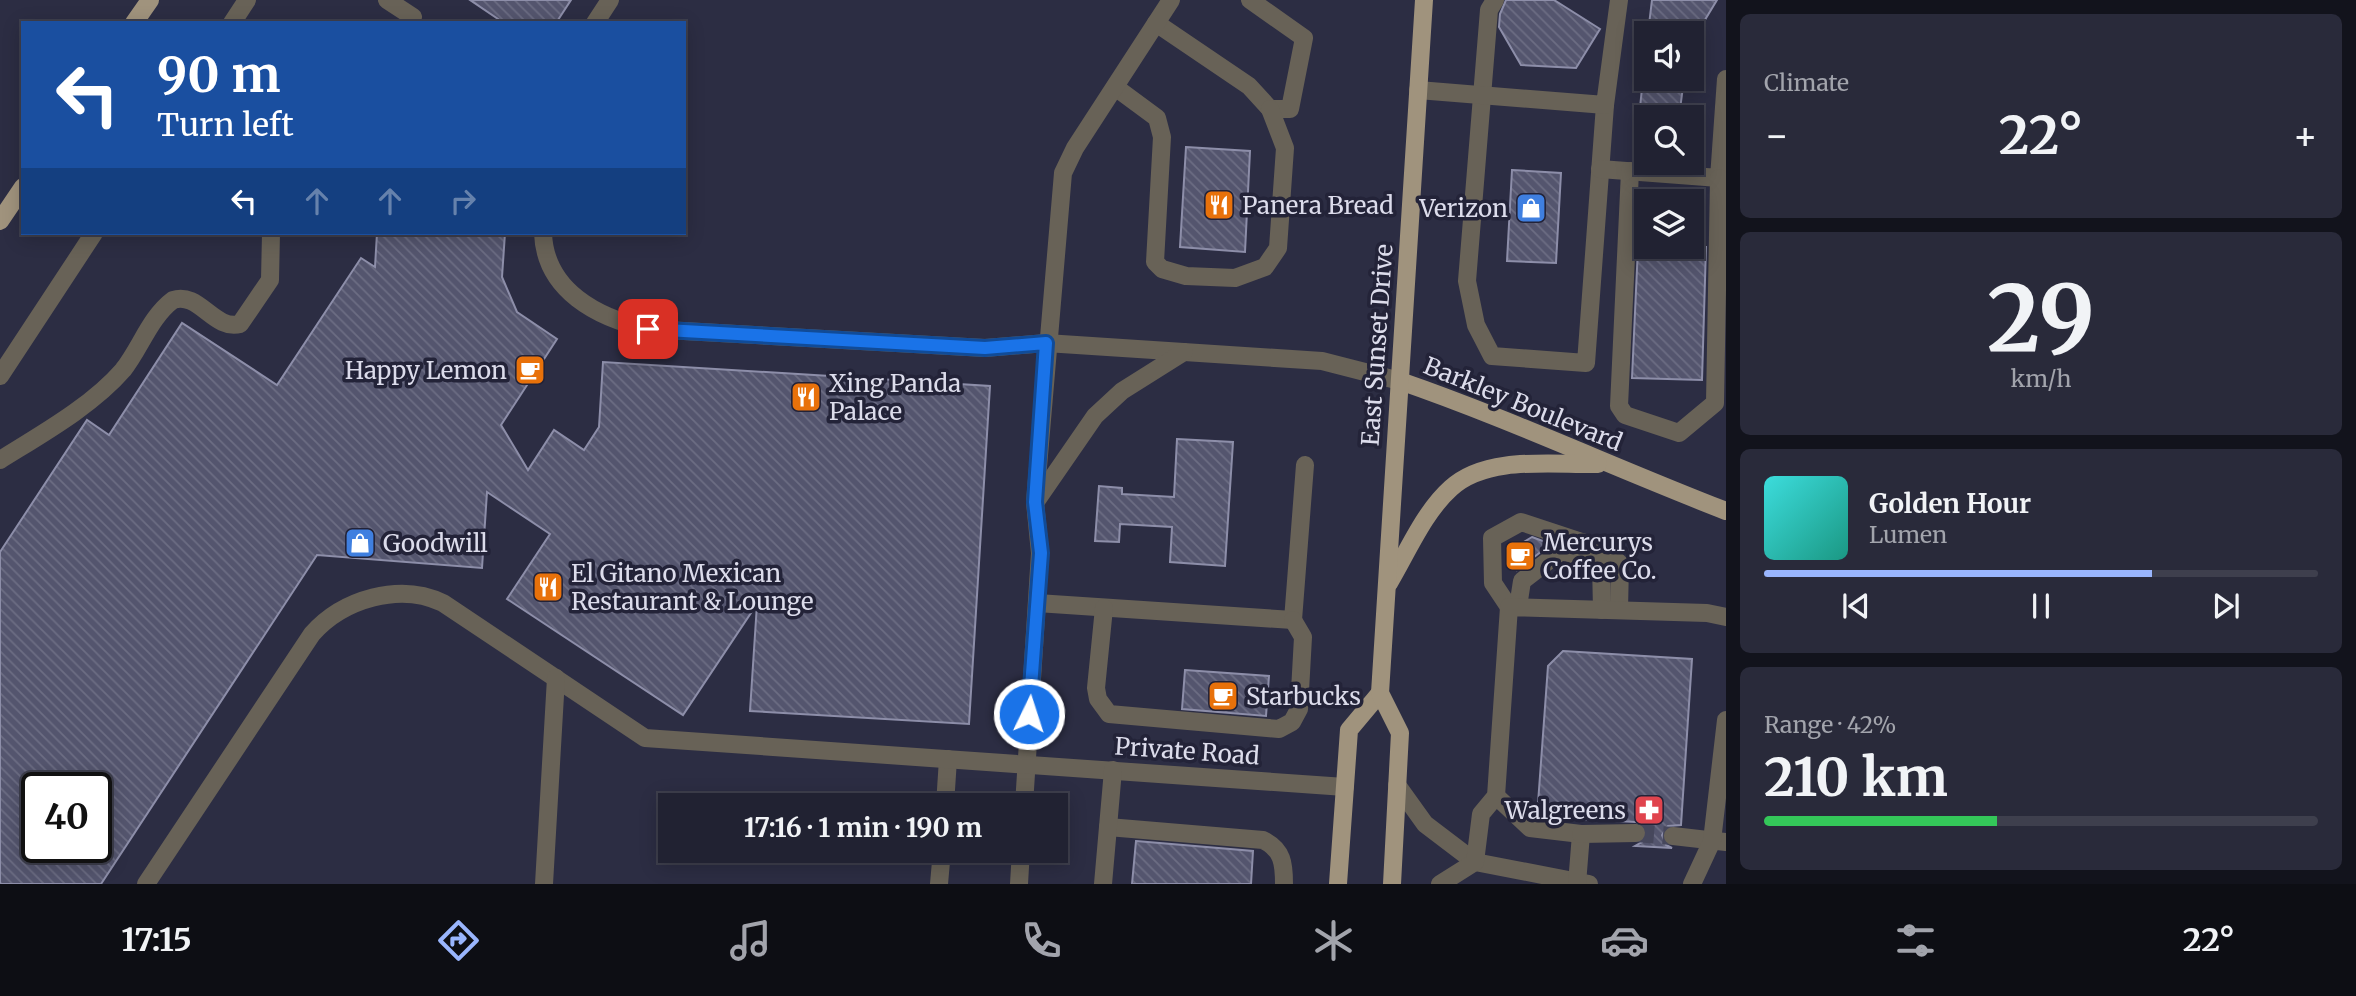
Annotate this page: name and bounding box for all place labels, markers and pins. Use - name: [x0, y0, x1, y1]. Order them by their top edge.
- restaurant icon: Panera Bread: [1202, 188, 1236, 222]
- place label: Panera Bread: [1242, 190, 1394, 221]
- shop icon: Verizon: [1514, 191, 1548, 225]
- place label: Verizon: [1418, 193, 1508, 224]
- pin: [618, 299, 678, 359]
- cafe icon: Happy Lemon: [513, 353, 547, 387]
- place label: Happy Lemon: [345, 355, 507, 386]
- place label: Xing Panda Palace: [829, 368, 961, 427]
- restaurant icon: Xing Panda Palace: [789, 380, 823, 414]
- shop icon: Goodwill: [343, 526, 377, 560]
- place label: Mercurys Coffee Co.: [1543, 527, 1657, 586]
- place label: Goodwill: [383, 528, 488, 559]
- cafe icon: Mercurys Coffee Co.: [1503, 539, 1537, 573]
- place label: El Gitano Mexican Restaurant & Lounge: [571, 558, 813, 617]
- restaurant icon: El Gitano Mexican Restaurant & Lounge: [531, 570, 565, 604]
- cafe icon: Starbucks: [1206, 679, 1240, 713]
- place label: Starbucks: [1246, 681, 1361, 712]
- pharmacy icon: Walgreens: [1632, 793, 1666, 827]
- place label: Walgreens: [1504, 795, 1626, 826]

